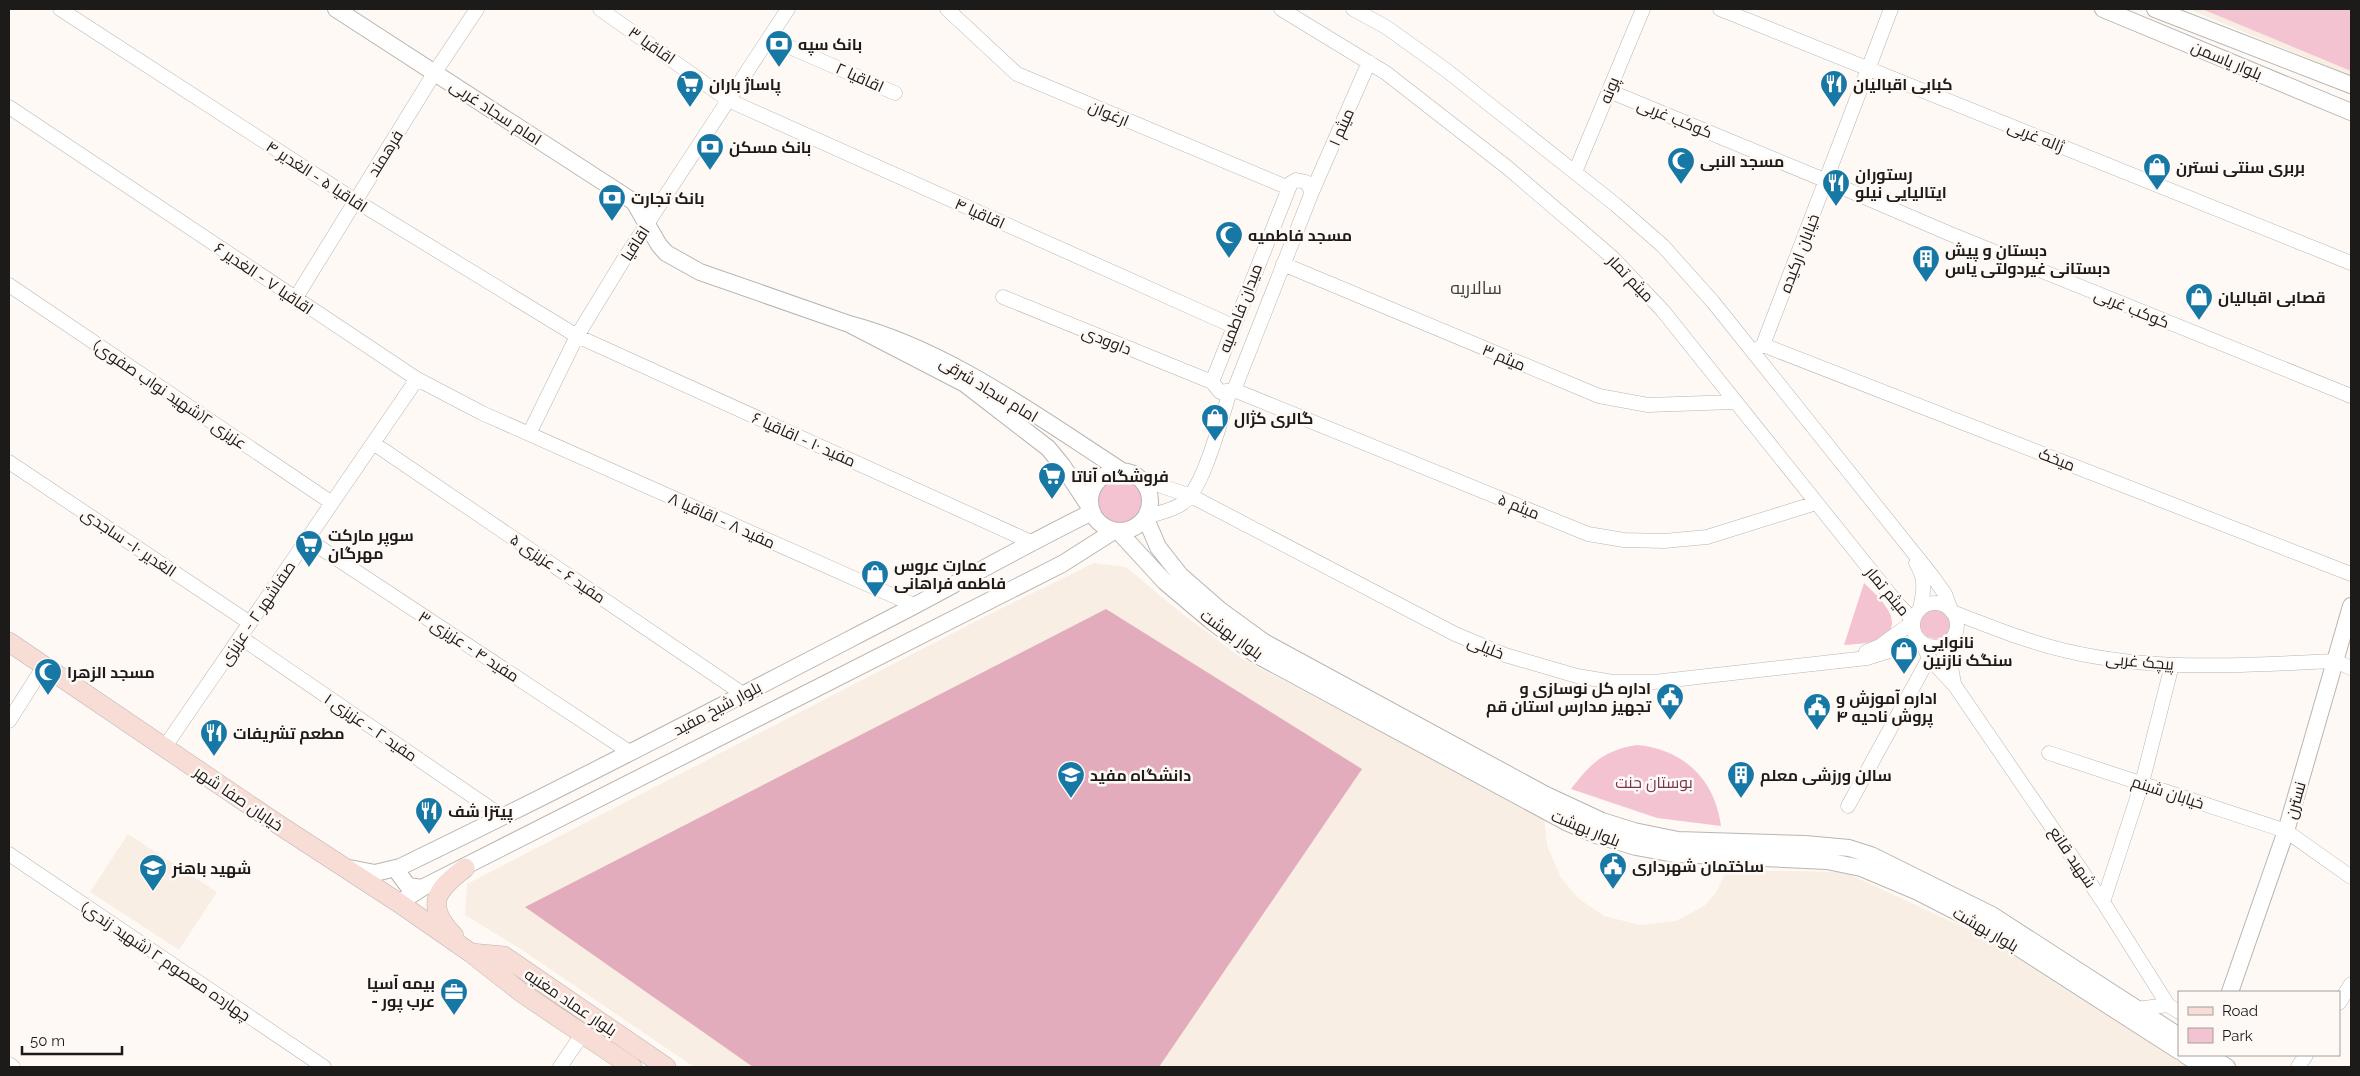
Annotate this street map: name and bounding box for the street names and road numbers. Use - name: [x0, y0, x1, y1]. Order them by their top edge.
- street label: اقاقیا ۳: [625, 22, 679, 68]
- street label: بلوار یاسمن: [2188, 37, 2265, 85]
- street label: اقاقیا ۲: [833, 59, 887, 96]
- street label: پونه: [1596, 73, 1625, 107]
- street label: امام سجاد غربی: [445, 76, 545, 151]
- street label: کوکب غربی: [1634, 95, 1715, 143]
- street label: ارغوان: [1085, 96, 1132, 131]
- street label: میثم ۱: [1325, 105, 1360, 150]
- street label: ژاله غربی: [2005, 117, 2067, 158]
- street label: فرهمند: [364, 126, 407, 180]
- street label: اقاقیا ۵ - الغدیر ۴: [263, 137, 371, 216]
- street label: اقاقیا ۴: [952, 194, 1008, 233]
- street label: خیابان ارکیده: [1776, 211, 1824, 296]
- street label: اقاقیا: [617, 222, 654, 264]
- street label: اقاقیا ۷ - الغدیر ۶: [211, 238, 317, 318]
- street label: میثم تمار: [1601, 250, 1658, 307]
- street label: میدان فاطمیه: [1215, 261, 1267, 356]
- street label: کوکب غربی: [2091, 285, 2172, 333]
- street label: داوودی: [1079, 322, 1134, 360]
- street label: عزیزی ۲(شهید نواب صفوی): [89, 336, 250, 454]
- street label: میثم ۳: [1479, 340, 1528, 377]
- street label: امام سجاد شرقی: [935, 353, 1041, 428]
- street label: مفید ۱۰ - اقاقیا ۶: [749, 408, 859, 471]
- street label: میخک: [2036, 444, 2078, 475]
- street label: مفید ۸ - اقاقیا ۸: [666, 488, 778, 552]
- street label: میثم ۵: [1495, 490, 1542, 525]
- street label: الغدیر ۱۰- ساجدی: [77, 504, 180, 582]
- street label: مفید ۶ - عزیزی ۵: [506, 530, 609, 608]
- street label: صفاشهر ۲ - عزیزی: [215, 557, 300, 670]
- street label: میثم تمار: [1859, 562, 1914, 621]
- street label: بلوار بهشت: [1196, 605, 1267, 664]
- street label: مفید ۴ - عزیزی ۳: [414, 607, 523, 687]
- street label: خلیلی: [1464, 632, 1507, 664]
- street label: پیچک غربی: [2105, 649, 2176, 676]
- street label: بلوار شیخ مفید: [670, 677, 765, 741]
- street label: مفید ۲ - عزیزی ۱: [320, 689, 421, 766]
- street label: خیابان صفا شهر: [189, 761, 287, 836]
- street label: خیابان شبنم: [2129, 772, 2207, 815]
- street label: نسترن: [2281, 779, 2311, 821]
- street label: بلوار بهشت: [1548, 806, 1623, 852]
- street label: شهید قانع: [2043, 823, 2100, 893]
- street label: چهارده معصوم ۲ (شهید زندی): [76, 897, 254, 1027]
- street label: بلوار بهشت: [1949, 903, 2022, 957]
- street label: بلوار عماد مغنیه: [521, 965, 620, 1040]

